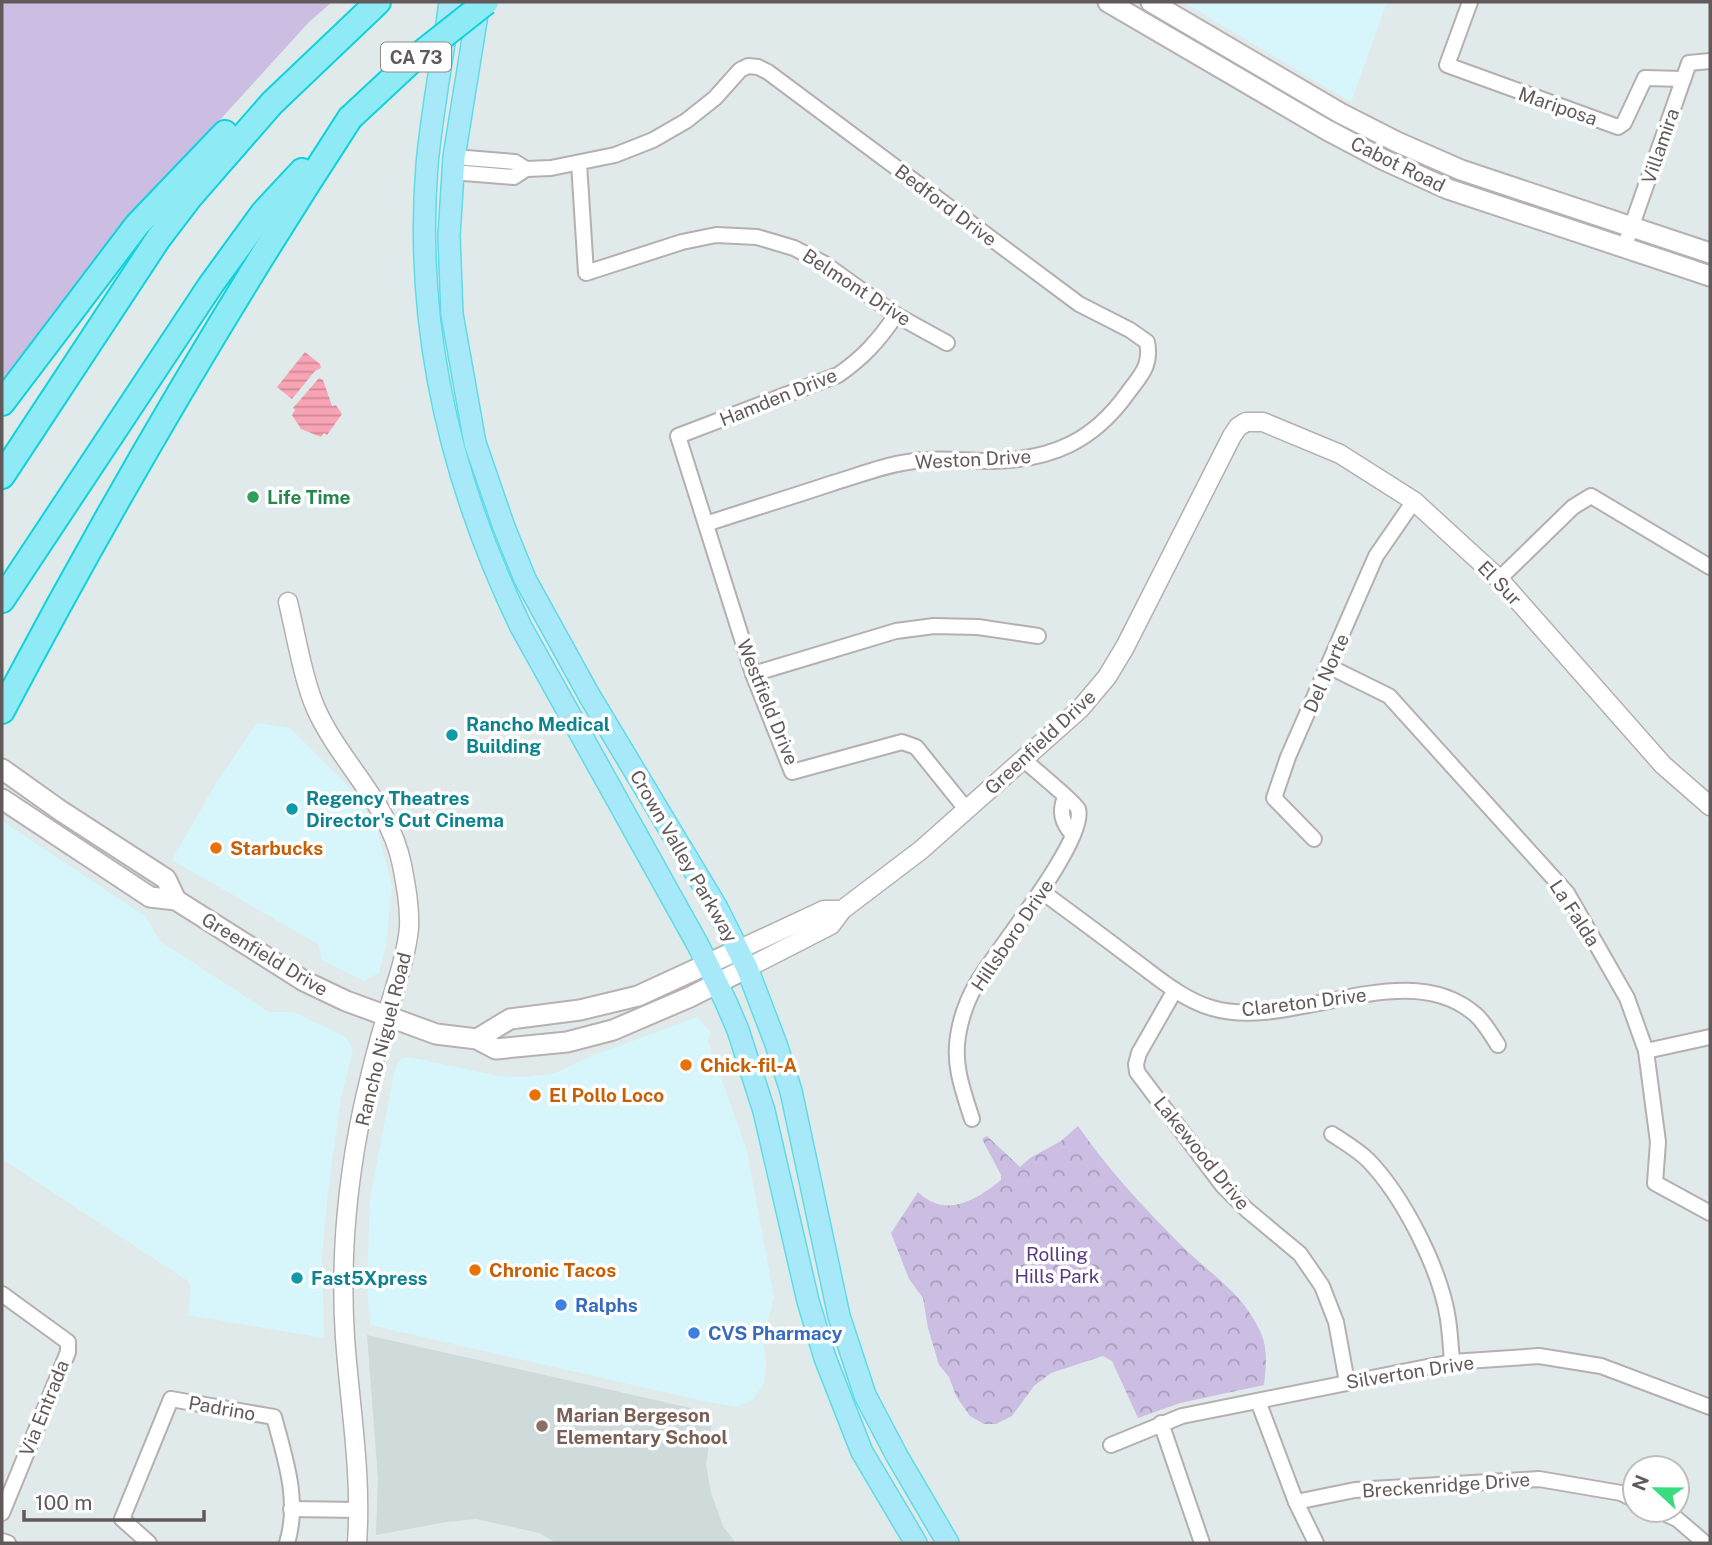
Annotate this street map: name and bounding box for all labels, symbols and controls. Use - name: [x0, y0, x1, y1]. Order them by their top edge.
- road number: CA 73: [381, 42, 451, 72]
- street label: Mariposa: [1516, 82, 1600, 130]
- street label: Villamira: [1637, 105, 1683, 187]
- street label: Cabot Road: [1347, 132, 1449, 196]
- street label: Bedford Drive: [891, 160, 1001, 250]
- street label: Belmont Drive: [799, 244, 915, 330]
- street label: Hamden Drive: [716, 363, 840, 431]
- street label: Weston Drive: [914, 445, 1032, 473]
- place label: Life Time: [267, 486, 351, 508]
- marker: Life Time: [245, 489, 261, 505]
- street label: El Sur: [1474, 556, 1526, 610]
- street label: Del Norte: [1299, 630, 1353, 716]
- street label: Westfield Drive: [733, 636, 803, 768]
- street label: Greenfield Drive: [980, 685, 1100, 799]
- place label: Rancho Medical Building: [466, 713, 610, 757]
- marker: Rancho Medical Building: [444, 727, 460, 743]
- street label: Crown Valley Parkway: [626, 766, 742, 946]
- place label: Regency Theatres Director's Cut Cinema: [306, 787, 504, 831]
- marker: Regency Theatres Director's Cut Cinema: [284, 801, 300, 817]
- place label: Starbucks: [230, 837, 323, 859]
- marker: Starbucks: [208, 840, 224, 856]
- street label: Hillsboro Drive: [967, 875, 1057, 995]
- street label: La Falda: [1545, 876, 1605, 950]
- street label: Greenfield Drive: [198, 908, 332, 1000]
- street label: Rancho Niguel Road: [351, 950, 415, 1128]
- street label: Clareton Drive: [1240, 983, 1368, 1021]
- place label: Chick-fil-A: [700, 1054, 797, 1076]
- marker: Chick-fil-A: [678, 1057, 694, 1073]
- place label: El Pollo Loco: [549, 1084, 664, 1106]
- marker: El Pollo Loco: [527, 1087, 543, 1103]
- street label: Lakewood Drive: [1150, 1092, 1254, 1214]
- park label: Rolling Hills Park: [1014, 1243, 1100, 1287]
- place label: Chronic Tacos: [489, 1259, 616, 1281]
- marker: Chronic Tacos: [467, 1262, 483, 1278]
- place label: Fast5Xpress: [311, 1267, 428, 1289]
- marker: Fast5Xpress: [289, 1270, 305, 1286]
- place label: Ralphs: [575, 1294, 638, 1316]
- marker: Ralphs: [553, 1297, 569, 1313]
- place label: CVS Pharmacy: [708, 1322, 843, 1344]
- marker: CVS Pharmacy: [686, 1325, 702, 1341]
- street label: Silverton Drive: [1344, 1351, 1476, 1393]
- street label: Via Entrada: [15, 1357, 73, 1459]
- street label: Padrino: [187, 1391, 257, 1425]
- place label: Marian Bergeson Elementary School: [556, 1404, 728, 1448]
- marker: Marian Bergeson Elementary School: [534, 1418, 550, 1434]
- north arrow: [1621, 1454, 1691, 1524]
- street label: Breckenridge Drive: [1361, 1468, 1531, 1502]
- text: N: [1627, 1472, 1653, 1494]
- scale bar: [24, 1478, 205, 1522]
- text: 100 m: [35, 1490, 92, 1515]

